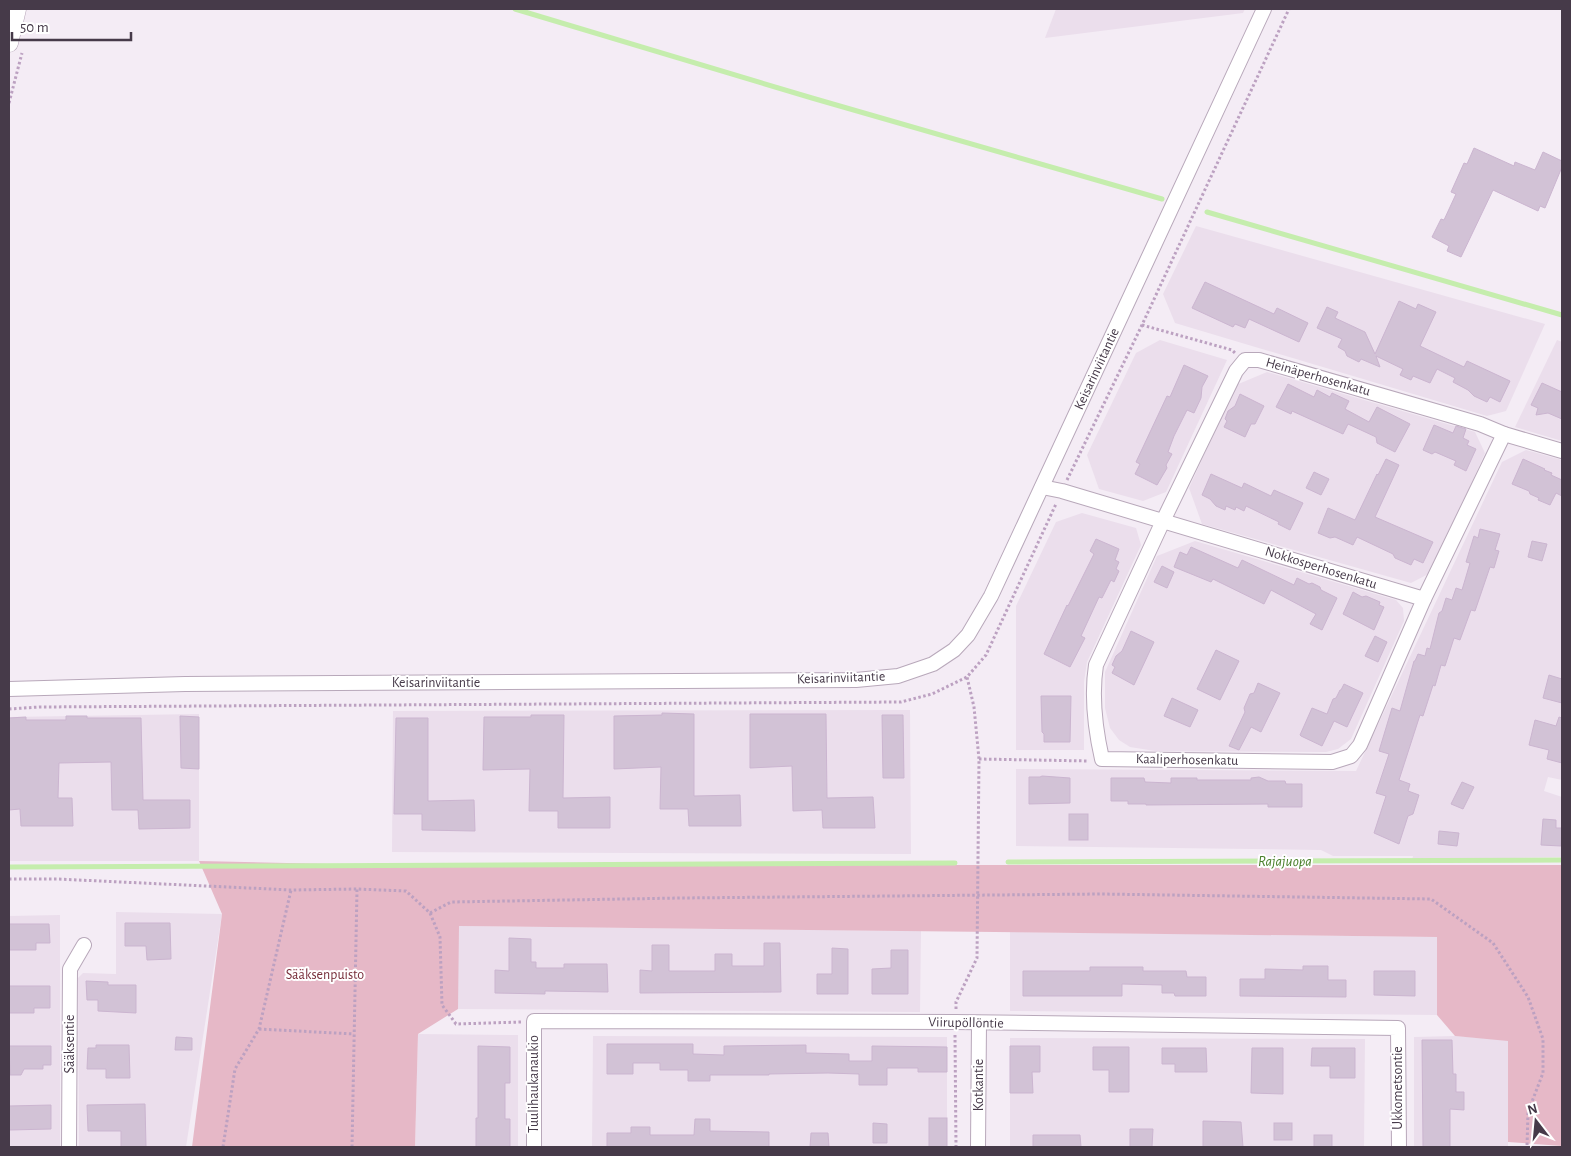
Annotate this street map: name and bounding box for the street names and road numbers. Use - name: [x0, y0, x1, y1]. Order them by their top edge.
- street label: Keisarinviitantie: [1072, 326, 1122, 412]
- street label: Heinäperhosenkatu: [1264, 355, 1372, 399]
- street label: Nokkosperhosenkatu: [1263, 544, 1379, 592]
- street label: Keisarinviitantie: [796, 669, 886, 687]
- street label: Keisarinviitantie: [392, 676, 480, 690]
- street label: Kaaliperhosenkatu: [1136, 752, 1238, 768]
- street label: Sääksentie: [63, 1015, 77, 1073]
- street label: Viirupöllöntie: [928, 1015, 1004, 1031]
- street label: Tuulihaukanaukio: [527, 1035, 541, 1133]
- street label: Ukkometsontie: [1391, 1046, 1405, 1130]
- street label: Kotkantie: [972, 1059, 986, 1111]

